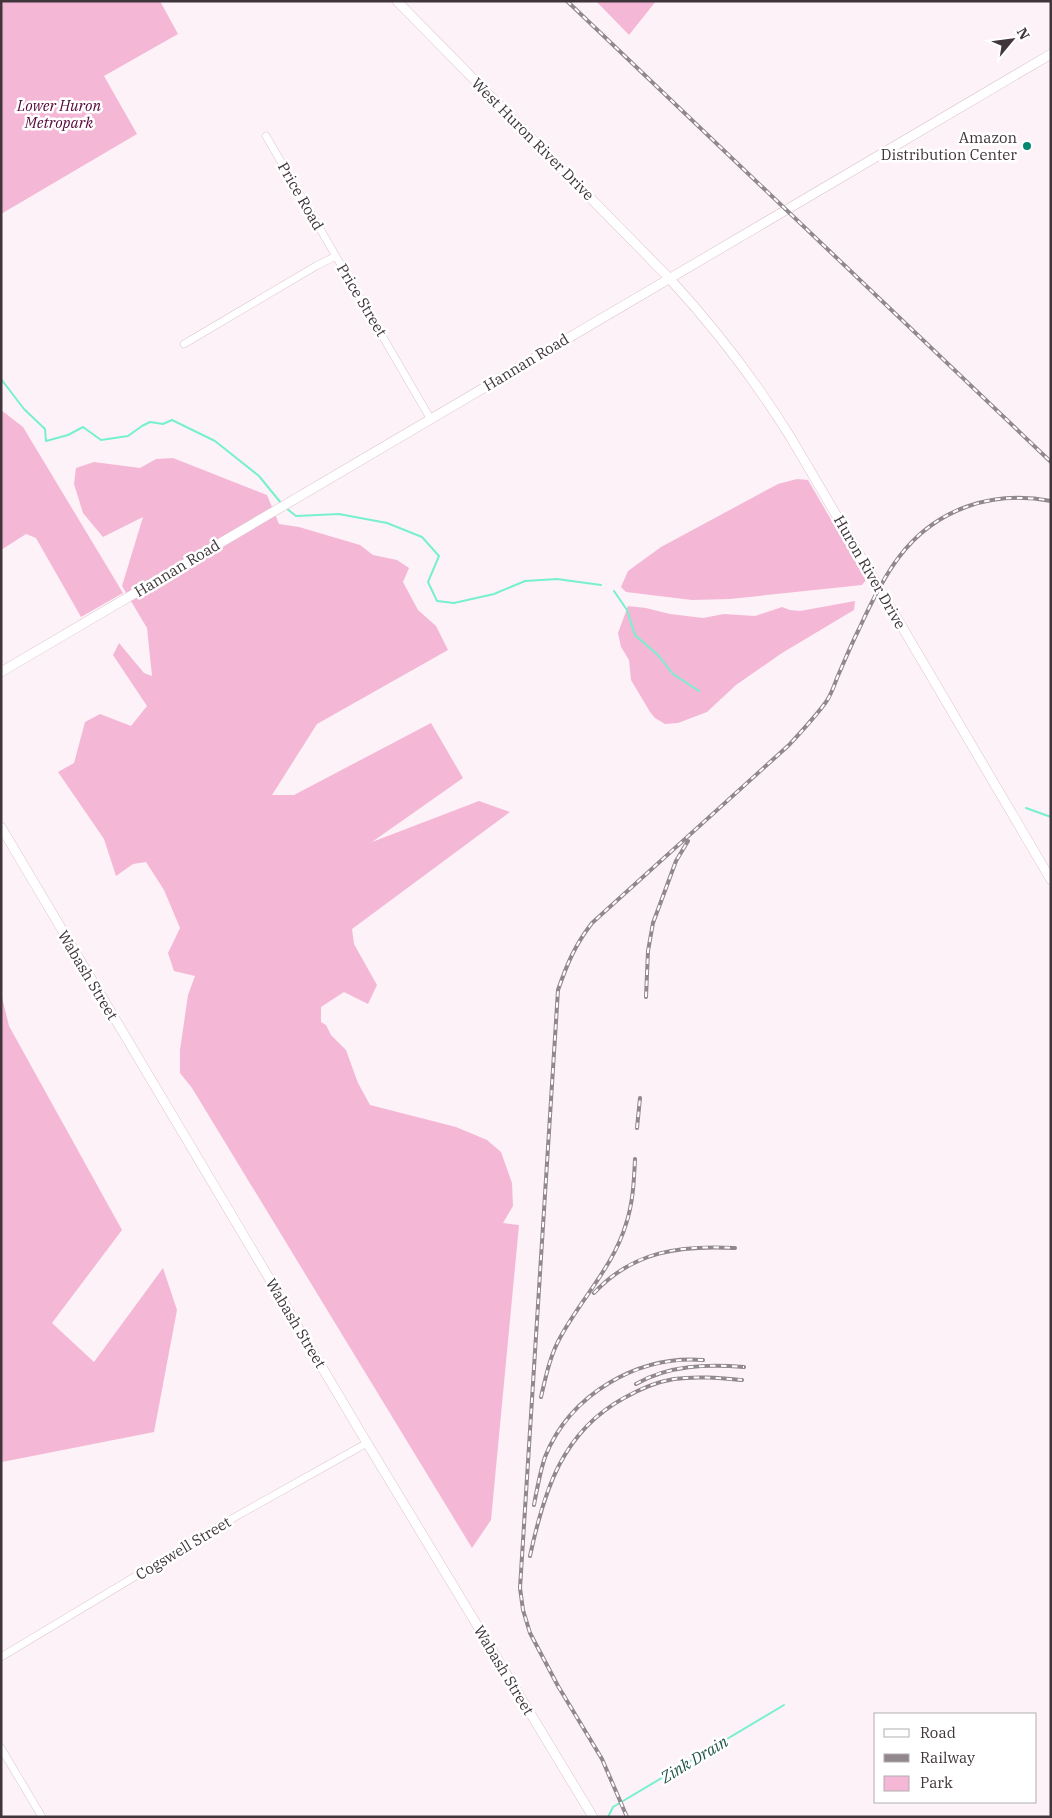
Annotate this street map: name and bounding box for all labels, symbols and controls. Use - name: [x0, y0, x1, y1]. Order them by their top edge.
- north arrow: [987, 15, 1037, 65]
- text: N: [1013, 24, 1034, 43]
- street label: West Huron River Drive: [468, 74, 598, 204]
- park label: Lower Huron Metropark: [16, 96, 101, 132]
- place label: Amazon Distribution Center: [881, 128, 1017, 164]
- marker: Amazon Distribution Center: [1021, 140, 1033, 152]
- street label: Price Road: [274, 159, 328, 233]
- street label: Price Street: [333, 260, 391, 340]
- street label: Hannan Road: [480, 329, 572, 395]
- street label: Huron River Drive: [830, 512, 910, 632]
- street label: Hannan Road: [131, 535, 223, 601]
- street label: Wabash Street: [54, 927, 122, 1023]
- street label: Wabash Street: [262, 1275, 330, 1371]
- street label: Cogswell Street: [132, 1512, 234, 1584]
- street label: Wabash Street: [470, 1622, 538, 1718]
- legend: [874, 1713, 1037, 1803]
- text: Road: [920, 1723, 956, 1742]
- water label: Zink Drain: [656, 1731, 731, 1787]
- text: Railway: [920, 1748, 975, 1767]
- text: Park: [920, 1773, 953, 1792]

